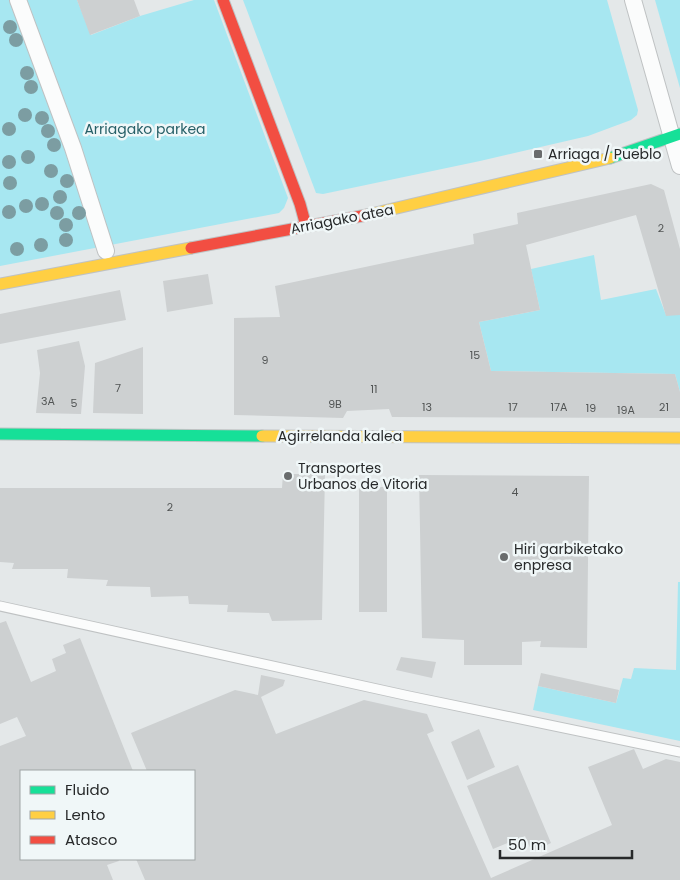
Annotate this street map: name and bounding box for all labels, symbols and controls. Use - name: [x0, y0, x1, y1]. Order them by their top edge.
- park label: Arriagako parkea: [84, 119, 206, 139]
- place label: Arriaga / Pueblo: [548, 144, 662, 164]
- marker: Arriaga / Pueblo: [532, 148, 544, 160]
- street label: Arriagako atea: [289, 199, 395, 239]
- house number: 2: [658, 220, 664, 236]
- house number: 15: [470, 347, 480, 363]
- house number: 9: [262, 352, 269, 368]
- house number: 7: [115, 380, 121, 396]
- house number: 11: [370, 381, 378, 397]
- house number: 3A: [41, 393, 56, 409]
- house number: 5: [71, 395, 78, 411]
- house number: 9B: [328, 396, 342, 412]
- house number: 13: [422, 399, 432, 415]
- house number: 17: [508, 399, 518, 415]
- house number: 17A: [551, 399, 568, 415]
- house number: 21: [659, 399, 669, 415]
- house number: 19: [586, 400, 596, 416]
- house number: 19A: [617, 402, 636, 418]
- street label: Agirrelanda kalea: [278, 426, 402, 446]
- place label: Transportes Urbanos de Vitoria: [298, 458, 428, 494]
- marker: Transportes Urbanos de Vitoria: [282, 470, 294, 482]
- house number: 4: [512, 484, 519, 500]
- house number: 2: [167, 499, 173, 515]
- place label: Hiri garbiketako enpresa: [514, 539, 623, 575]
- marker: Hiri garbiketako enpresa: [498, 551, 510, 563]
- legend: [20, 770, 195, 860]
- text: Fluido: [65, 779, 109, 800]
- text: Lento: [65, 804, 105, 825]
- scale bar: [500, 828, 632, 860]
- text: Atasco: [65, 829, 117, 850]
- text: 50 m: [508, 834, 546, 855]

